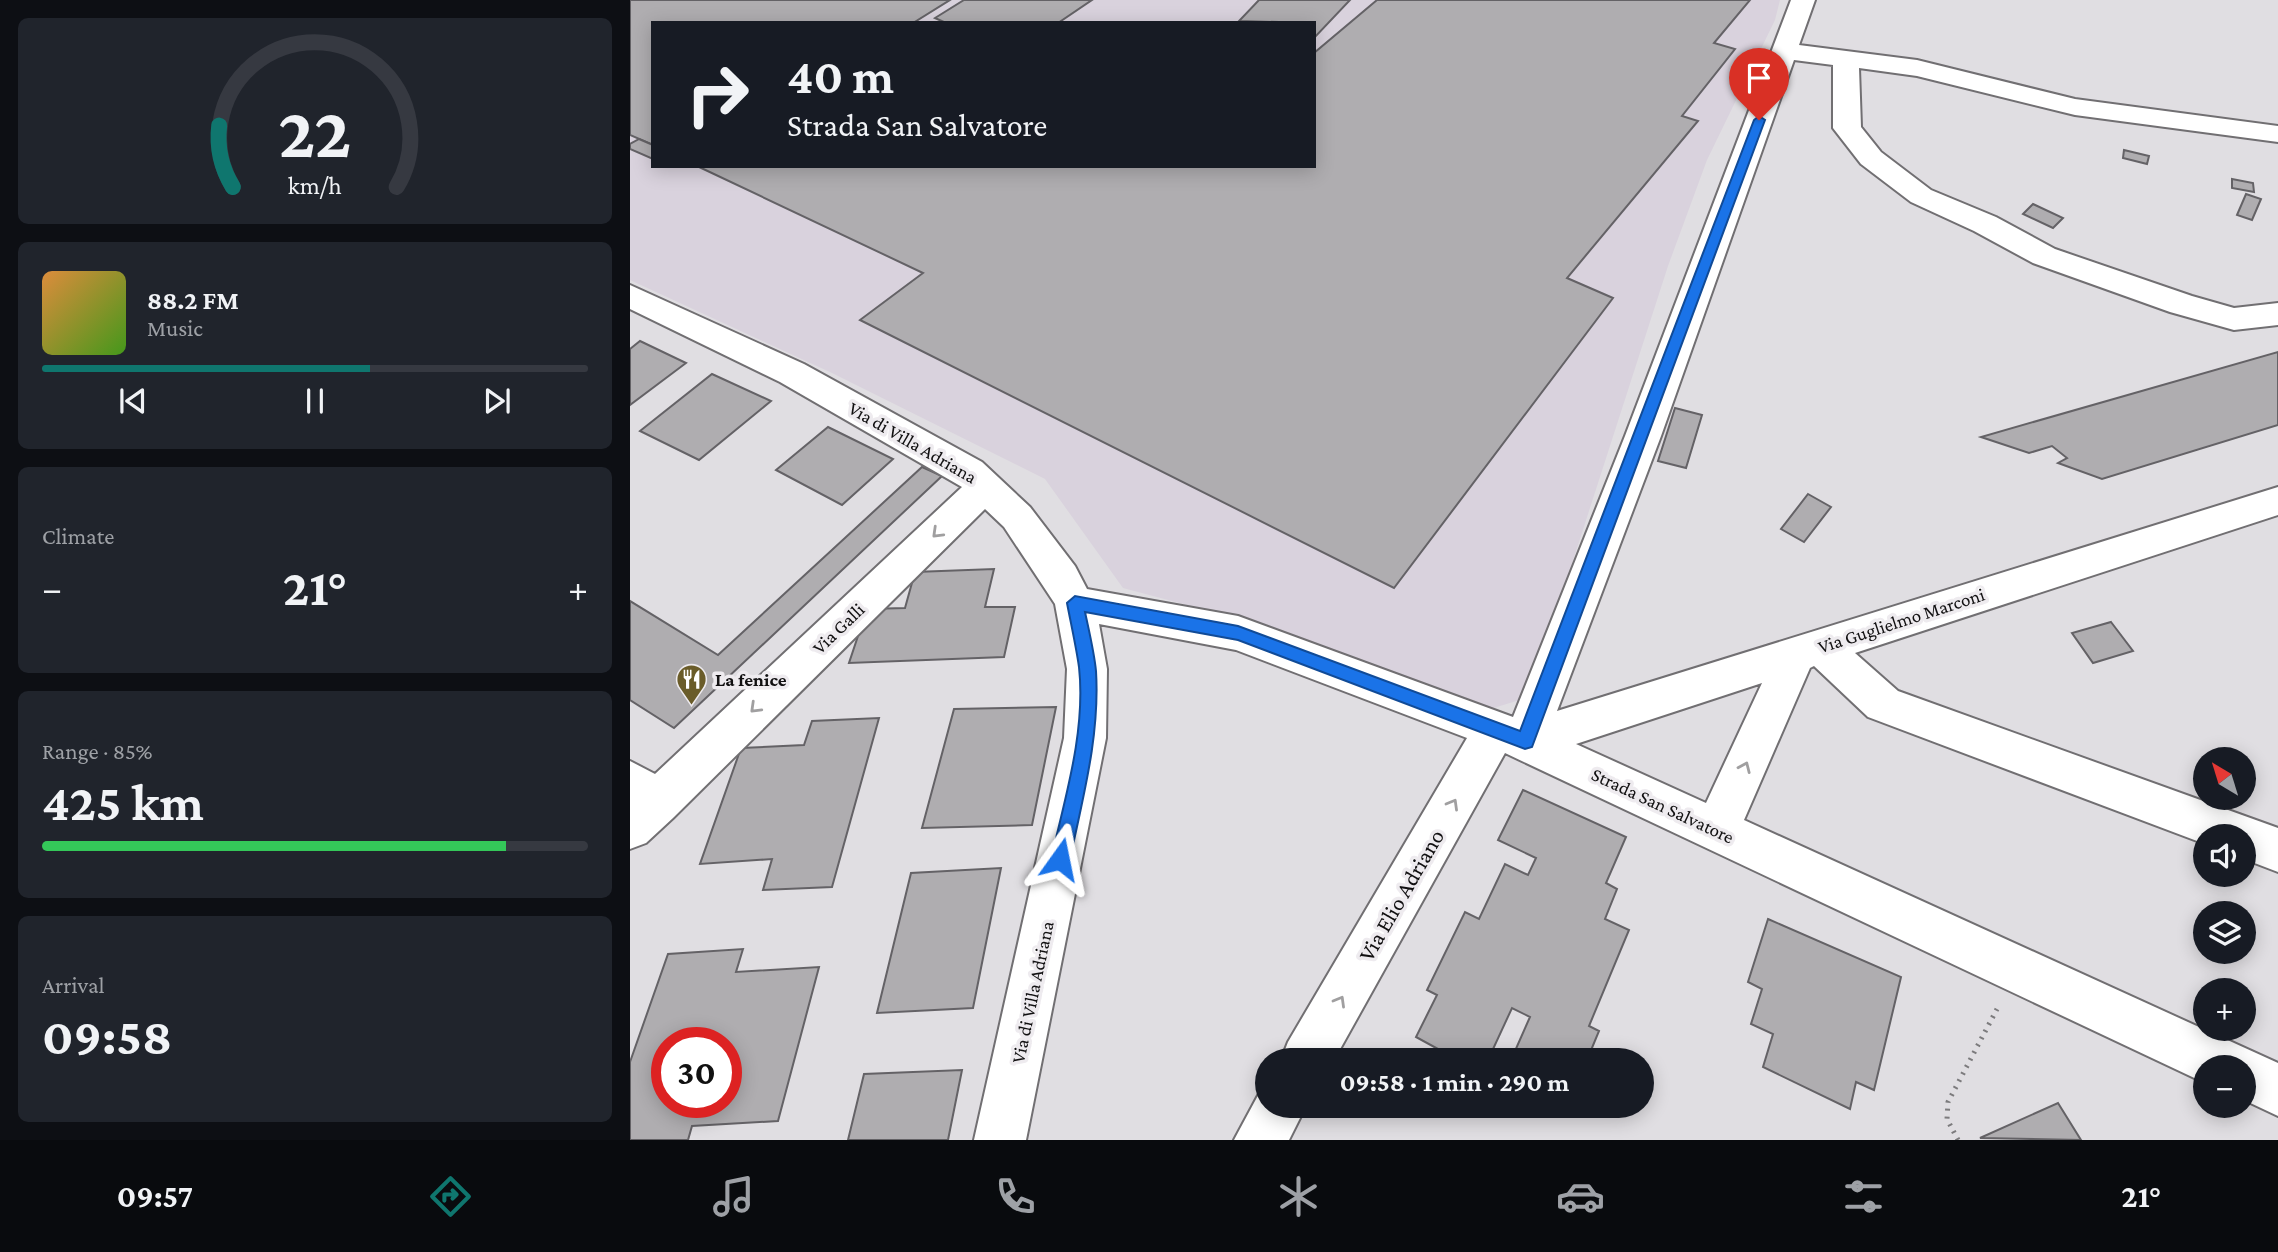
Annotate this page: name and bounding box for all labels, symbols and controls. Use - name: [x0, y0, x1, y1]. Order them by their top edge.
- pin: [1729, 48, 1789, 120]
- icon: right: [672, 49, 763, 140]
- text: 40 m: [787, 49, 894, 104]
- icon: arrive: [1740, 59, 1778, 97]
- text: 22: [278, 93, 352, 174]
- text: Strada San Salvatore: [787, 107, 1047, 143]
- text: km/h: [288, 172, 342, 199]
- text: 88.2 FM: [147, 286, 239, 315]
- text: Music: [147, 315, 203, 341]
- icon: previous: [114, 382, 152, 420]
- icon: pause: [296, 382, 334, 420]
- icon: next: [478, 382, 516, 420]
- street label: Via di Villa Adriana: [845, 397, 981, 488]
- text: Climate: [42, 523, 114, 549]
- one-way arrow: [932, 525, 945, 538]
- text: 21°: [283, 558, 347, 616]
- text: −: [42, 567, 62, 609]
- text: +: [568, 567, 588, 609]
- street label: Via Guglielmo Marconi: [1815, 584, 1987, 657]
- street label: Via Galli: [808, 599, 869, 658]
- restaurant icon: La fenice: [675, 662, 709, 706]
- place label: La fenice: [715, 669, 787, 690]
- one-way arrow: [750, 699, 763, 712]
- text: Range · 85%: [42, 738, 153, 764]
- north arrow: [2193, 747, 2256, 810]
- map controls: [2193, 747, 2256, 1118]
- one-way arrow: [1737, 762, 1751, 775]
- street label: Strada San Salvatore: [1588, 763, 1737, 848]
- text: 425 km: [42, 773, 204, 831]
- one-way arrow: [1445, 798, 1458, 811]
- position arrow: [1023, 822, 1097, 896]
- button: sound: [2193, 824, 2256, 887]
- street label: Via Elio Adriano: [1353, 825, 1449, 965]
- button: layers: [2193, 901, 2256, 964]
- street label: Via di Villa Adriana: [1007, 919, 1058, 1065]
- text: Arrival: [42, 972, 105, 998]
- button: +: [2193, 978, 2256, 1041]
- one-way arrow: [1332, 996, 1345, 1009]
- text: 09:58: [42, 1007, 172, 1065]
- speed limit sign: 30: [651, 1027, 742, 1118]
- button: −: [2193, 1055, 2256, 1118]
- text: 09:58 · 1 min · 290 m: [1340, 1068, 1569, 1097]
- icon: directions: [426, 1172, 475, 1221]
- icon: music: [709, 1172, 758, 1221]
- icon: phone: [991, 1172, 1040, 1221]
- icon: climate: [1274, 1172, 1323, 1221]
- icon: car: [1556, 1172, 1605, 1221]
- icon: filters: [1839, 1172, 1888, 1221]
- text: 09:57: [117, 1178, 193, 1214]
- text: 21°: [2121, 1178, 2161, 1214]

